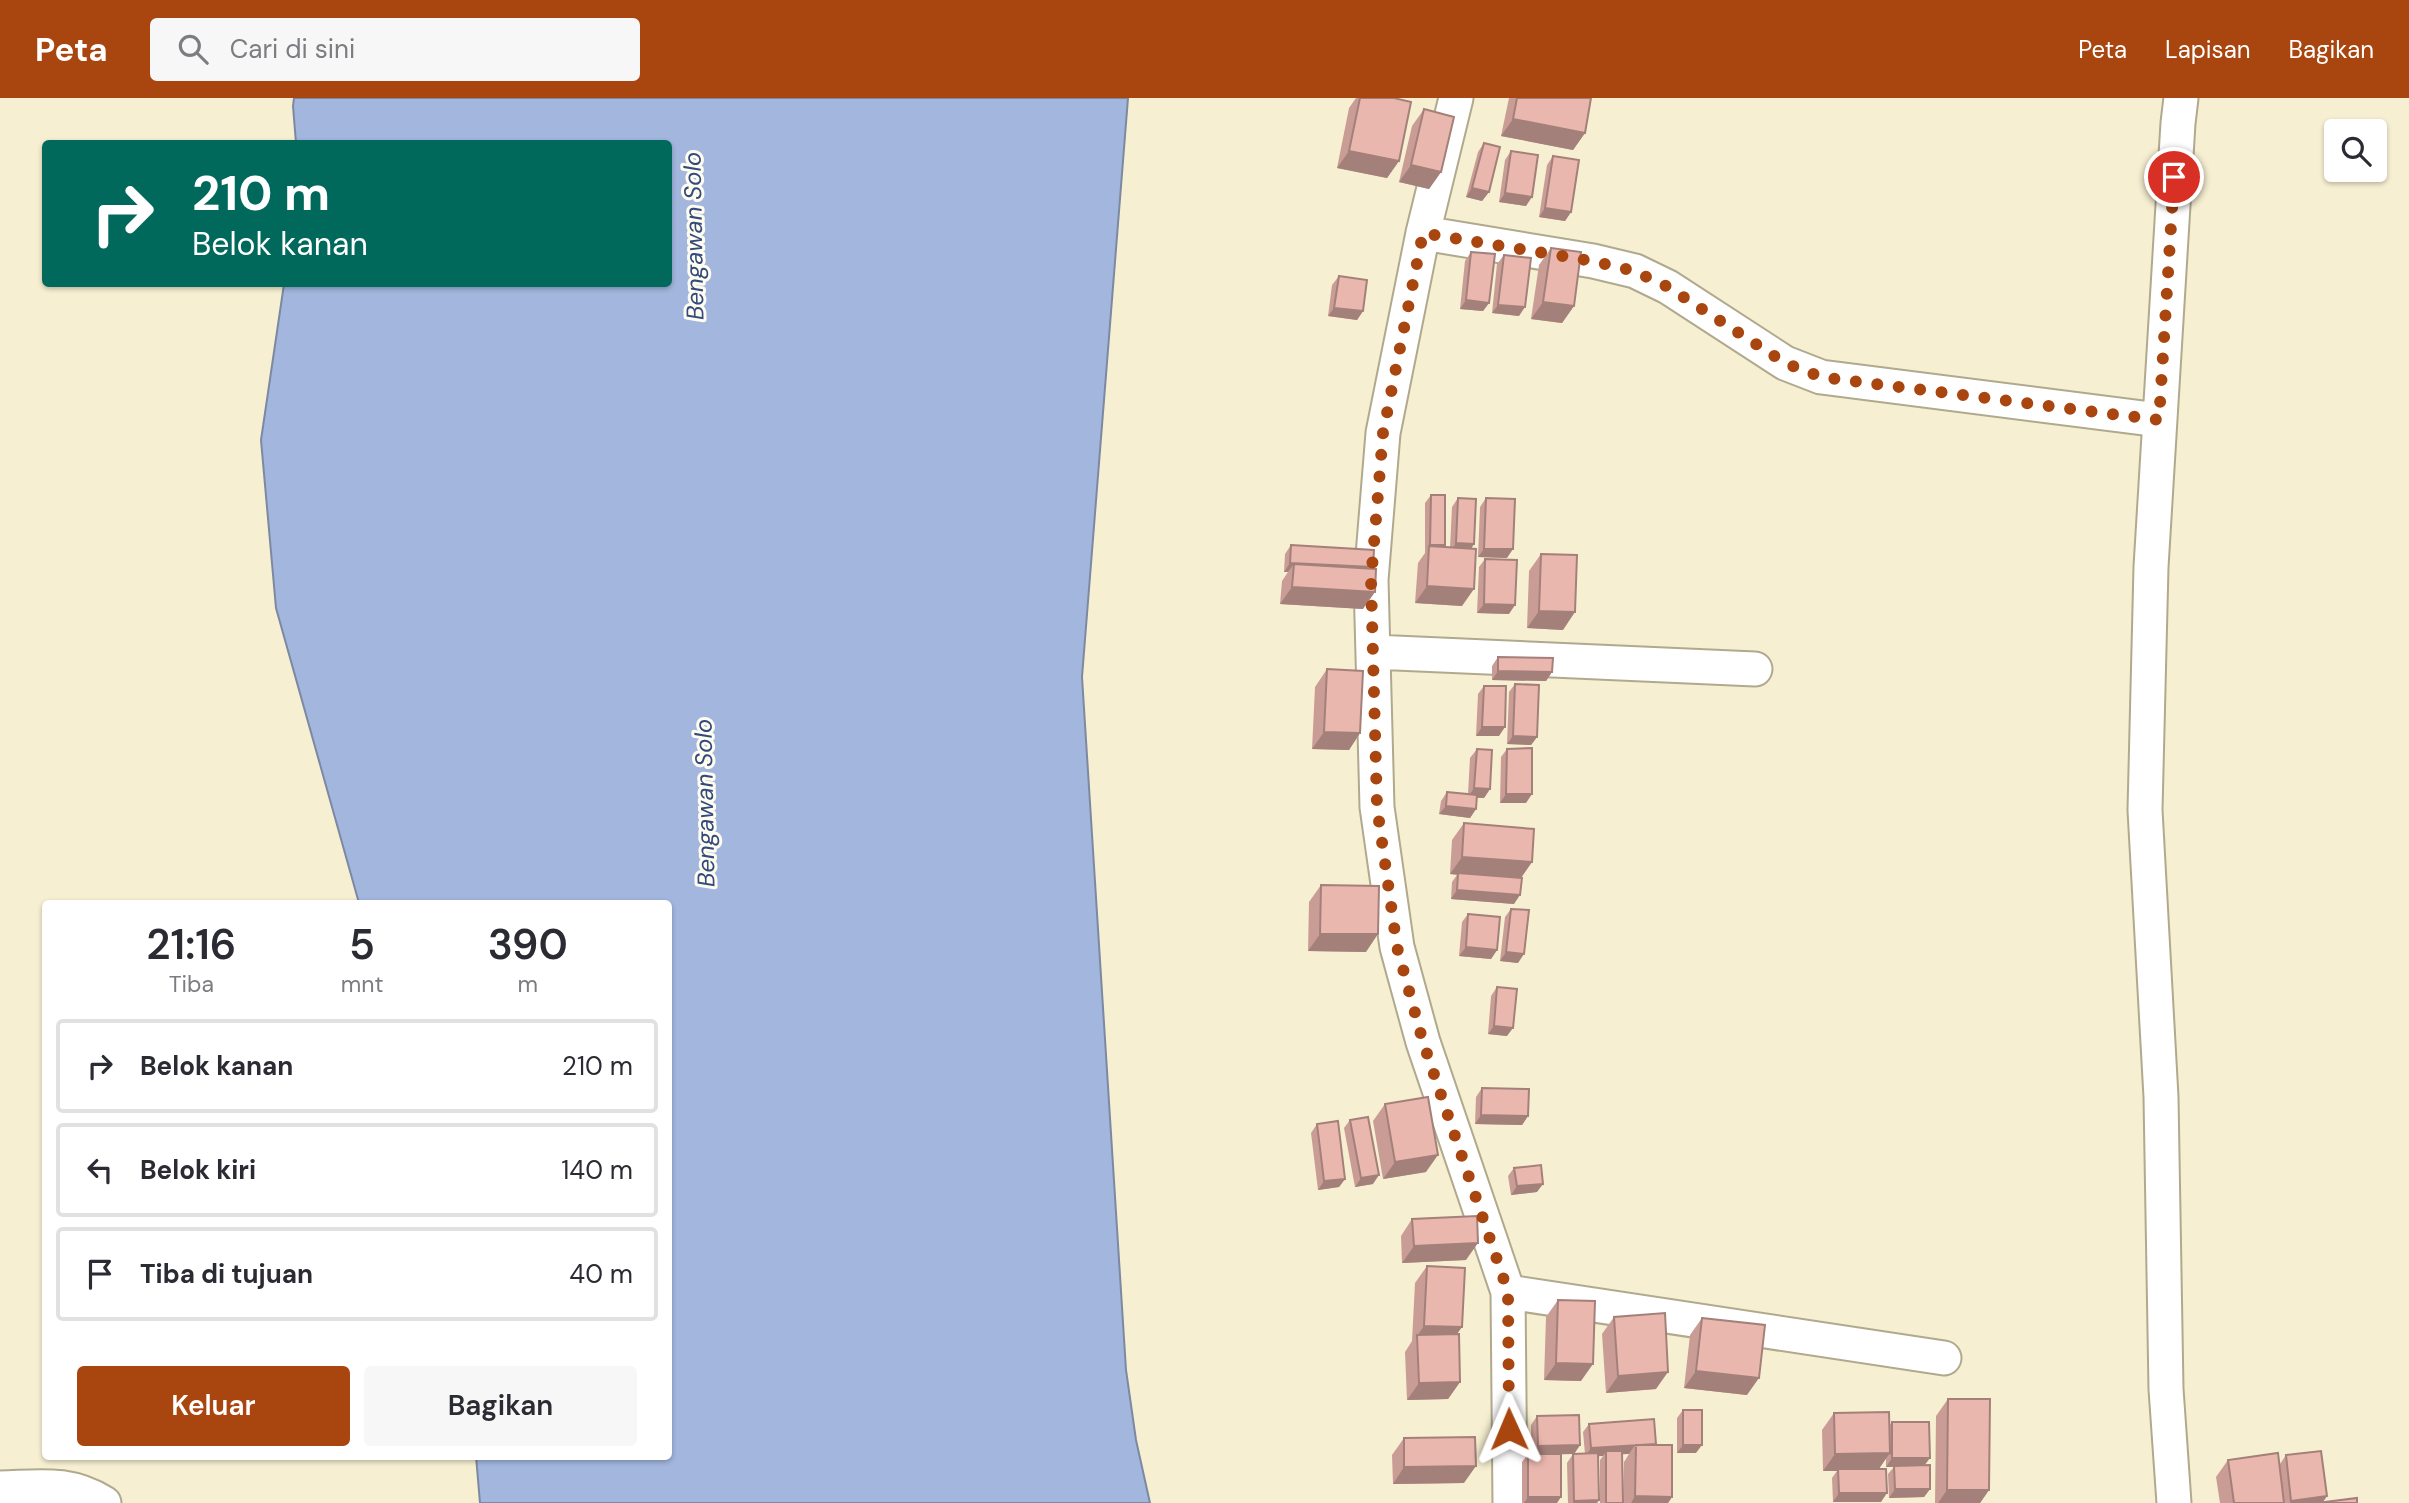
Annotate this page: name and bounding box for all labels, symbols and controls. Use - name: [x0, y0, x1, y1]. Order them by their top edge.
- search box: [150, 18, 640, 81]
- text: Peta: [35, 28, 108, 71]
- icon: search: [174, 30, 212, 68]
- text: Cari di sini: [230, 32, 355, 66]
- text: Peta: [2078, 34, 2127, 65]
- text: Lapisan: [2165, 34, 2250, 65]
- text: Bagikan: [2288, 34, 2374, 65]
- map controls: [2324, 119, 2387, 182]
- button: search: [2324, 119, 2387, 182]
- pin: [2144, 147, 2204, 207]
- water label: Bengawan Solo: [677, 152, 710, 320]
- icon: arrive: [2155, 158, 2193, 196]
- text: 210 m: [192, 161, 330, 225]
- icon: right: [77, 168, 168, 259]
- text: Belok kanan: [192, 223, 368, 265]
- water label: Bengawan Solo: [688, 719, 721, 887]
- text: 21:16: [146, 917, 236, 972]
- text: 5: [349, 917, 375, 972]
- text: 390: [488, 917, 568, 972]
- text: Tiba: [169, 969, 214, 999]
- text: mnt: [341, 969, 383, 999]
- text: m: [517, 969, 538, 999]
- icon: right: [81, 1047, 119, 1085]
- text: Belok kanan: [140, 1049, 293, 1083]
- text: 210 m: [562, 1049, 633, 1083]
- icon: left: [81, 1151, 119, 1189]
- text: Belok kiri: [140, 1153, 256, 1187]
- text: 140 m: [561, 1153, 633, 1187]
- icon: arrive: [81, 1255, 119, 1293]
- text: Tiba di tujuan: [140, 1257, 313, 1291]
- text: 40 m: [569, 1257, 633, 1291]
- button: Keluar: [77, 1366, 350, 1446]
- button: Bagikan: [364, 1366, 637, 1446]
- position arrow: [1472, 1392, 1546, 1466]

